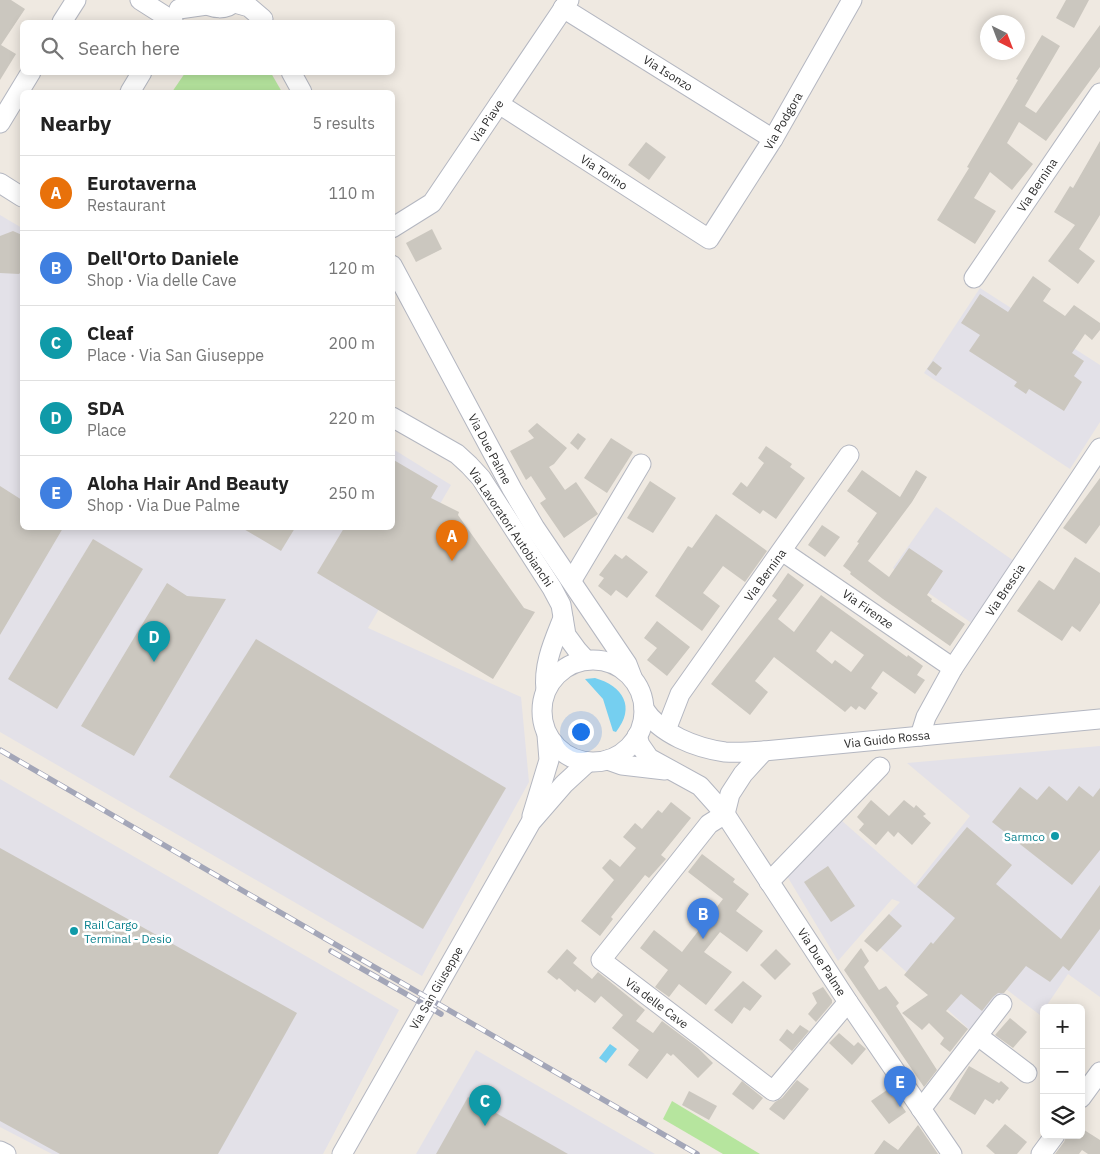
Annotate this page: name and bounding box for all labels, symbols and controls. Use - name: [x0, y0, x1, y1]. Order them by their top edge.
- north arrow: [980, 15, 1025, 60]
- search box: [20, 20, 395, 75]
- icon: search: [38, 34, 66, 62]
- text: Search here: [78, 36, 180, 60]
- street label: Via Isonzo: [640, 52, 696, 94]
- street label: Via Podgora: [761, 89, 806, 152]
- street label: Via Piave: [467, 96, 507, 145]
- text: Nearby: [40, 109, 111, 137]
- text: 5 results: [312, 113, 375, 133]
- street label: Via Torino: [578, 151, 631, 193]
- street label: Via Bernina: [1014, 155, 1061, 215]
- text: Eurotaverna: [87, 171, 197, 195]
- text: A: [51, 183, 61, 203]
- text: 110 m: [328, 183, 375, 203]
- text: Restaurant: [87, 195, 166, 215]
- text: Dell'Orto Daniele: [87, 246, 239, 270]
- text: B: [51, 258, 61, 278]
- text: 120 m: [328, 258, 375, 278]
- text: Shop · Via delle Cave: [87, 270, 237, 290]
- text: Cleaf: [87, 321, 133, 345]
- text: C: [51, 333, 61, 353]
- text: 200 m: [328, 333, 375, 353]
- text: Place · Via San Giuseppe: [87, 345, 264, 365]
- text: SDA: [87, 396, 124, 420]
- text: D: [50, 408, 62, 428]
- text: 220 m: [328, 408, 375, 428]
- street label: Via Due Palme: [465, 411, 515, 487]
- text: Place: [87, 420, 126, 440]
- street label: Via Lavoratori Autobianchi: [465, 464, 557, 590]
- text: Aloha Hair And Beauty: [87, 471, 289, 495]
- text: E: [51, 483, 61, 503]
- text: 250 m: [328, 483, 375, 503]
- text: Shop · Via Due Palme: [87, 495, 240, 515]
- pin: A: [436, 520, 468, 561]
- street label: Via Bernina: [741, 545, 789, 604]
- street label: Via Brescia: [982, 561, 1028, 619]
- street label: Via Firenze: [840, 586, 897, 632]
- pin: D: [138, 621, 170, 662]
- your location: [568, 719, 594, 745]
- street label: Via Guido Rossa: [843, 727, 931, 751]
- place label: Sarmco: [1004, 829, 1045, 844]
- marker: Sarmco: [1049, 830, 1061, 842]
- pin: B: [687, 898, 719, 939]
- place label: Rail Cargo Terminal - Desio: [84, 917, 172, 946]
- marker: Rail Cargo Terminal - Desio: [68, 925, 80, 937]
- street label: Via Due Palme: [795, 925, 850, 999]
- street label: Via San Giuseppe: [406, 943, 466, 1032]
- street label: Via delle Cave: [622, 974, 692, 1032]
- map controls: [1040, 1004, 1085, 1139]
- button: +: [1040, 1004, 1085, 1049]
- button: −: [1040, 1049, 1085, 1094]
- pin: E: [884, 1066, 916, 1107]
- pin: C: [469, 1085, 501, 1126]
- button: layers: [1040, 1094, 1085, 1139]

